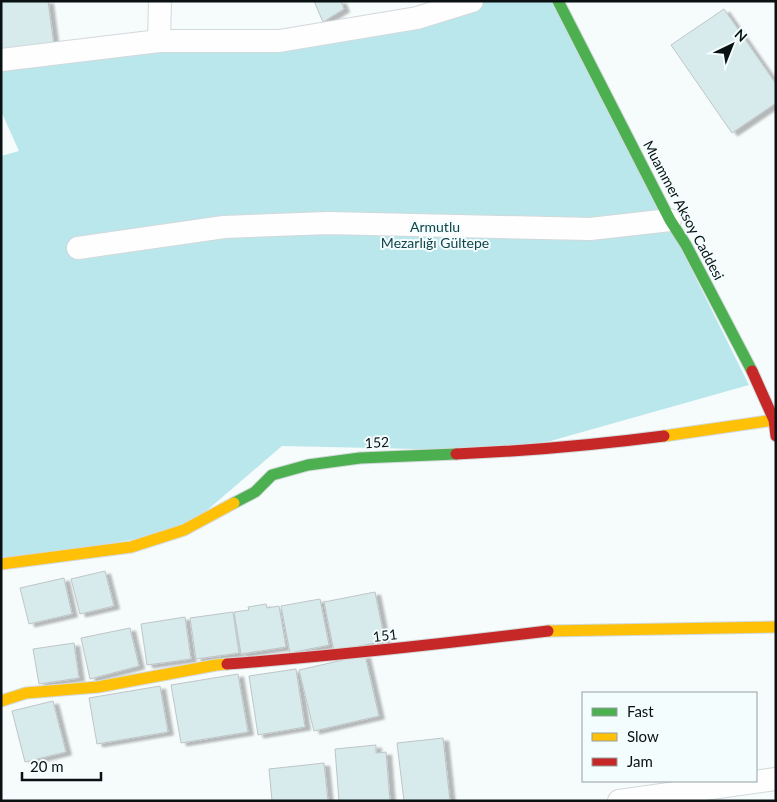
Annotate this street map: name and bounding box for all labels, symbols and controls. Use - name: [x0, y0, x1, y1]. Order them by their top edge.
- north arrow: [707, 20, 757, 70]
- text: N: [731, 25, 751, 45]
- street label: Muammer Aksoy Caddesi: [640, 137, 728, 283]
- park label: Armutlu Mezarlığı Gültepe: [381, 218, 489, 251]
- street label: 152: [364, 433, 390, 451]
- street label: 151: [372, 625, 398, 645]
- legend: [582, 692, 757, 782]
- text: Fast: [627, 702, 654, 720]
- text: Slow: [627, 727, 659, 745]
- scale bar: [22, 750, 101, 782]
- text: Jam: [627, 752, 653, 770]
- text: 20 m: [30, 757, 64, 775]

